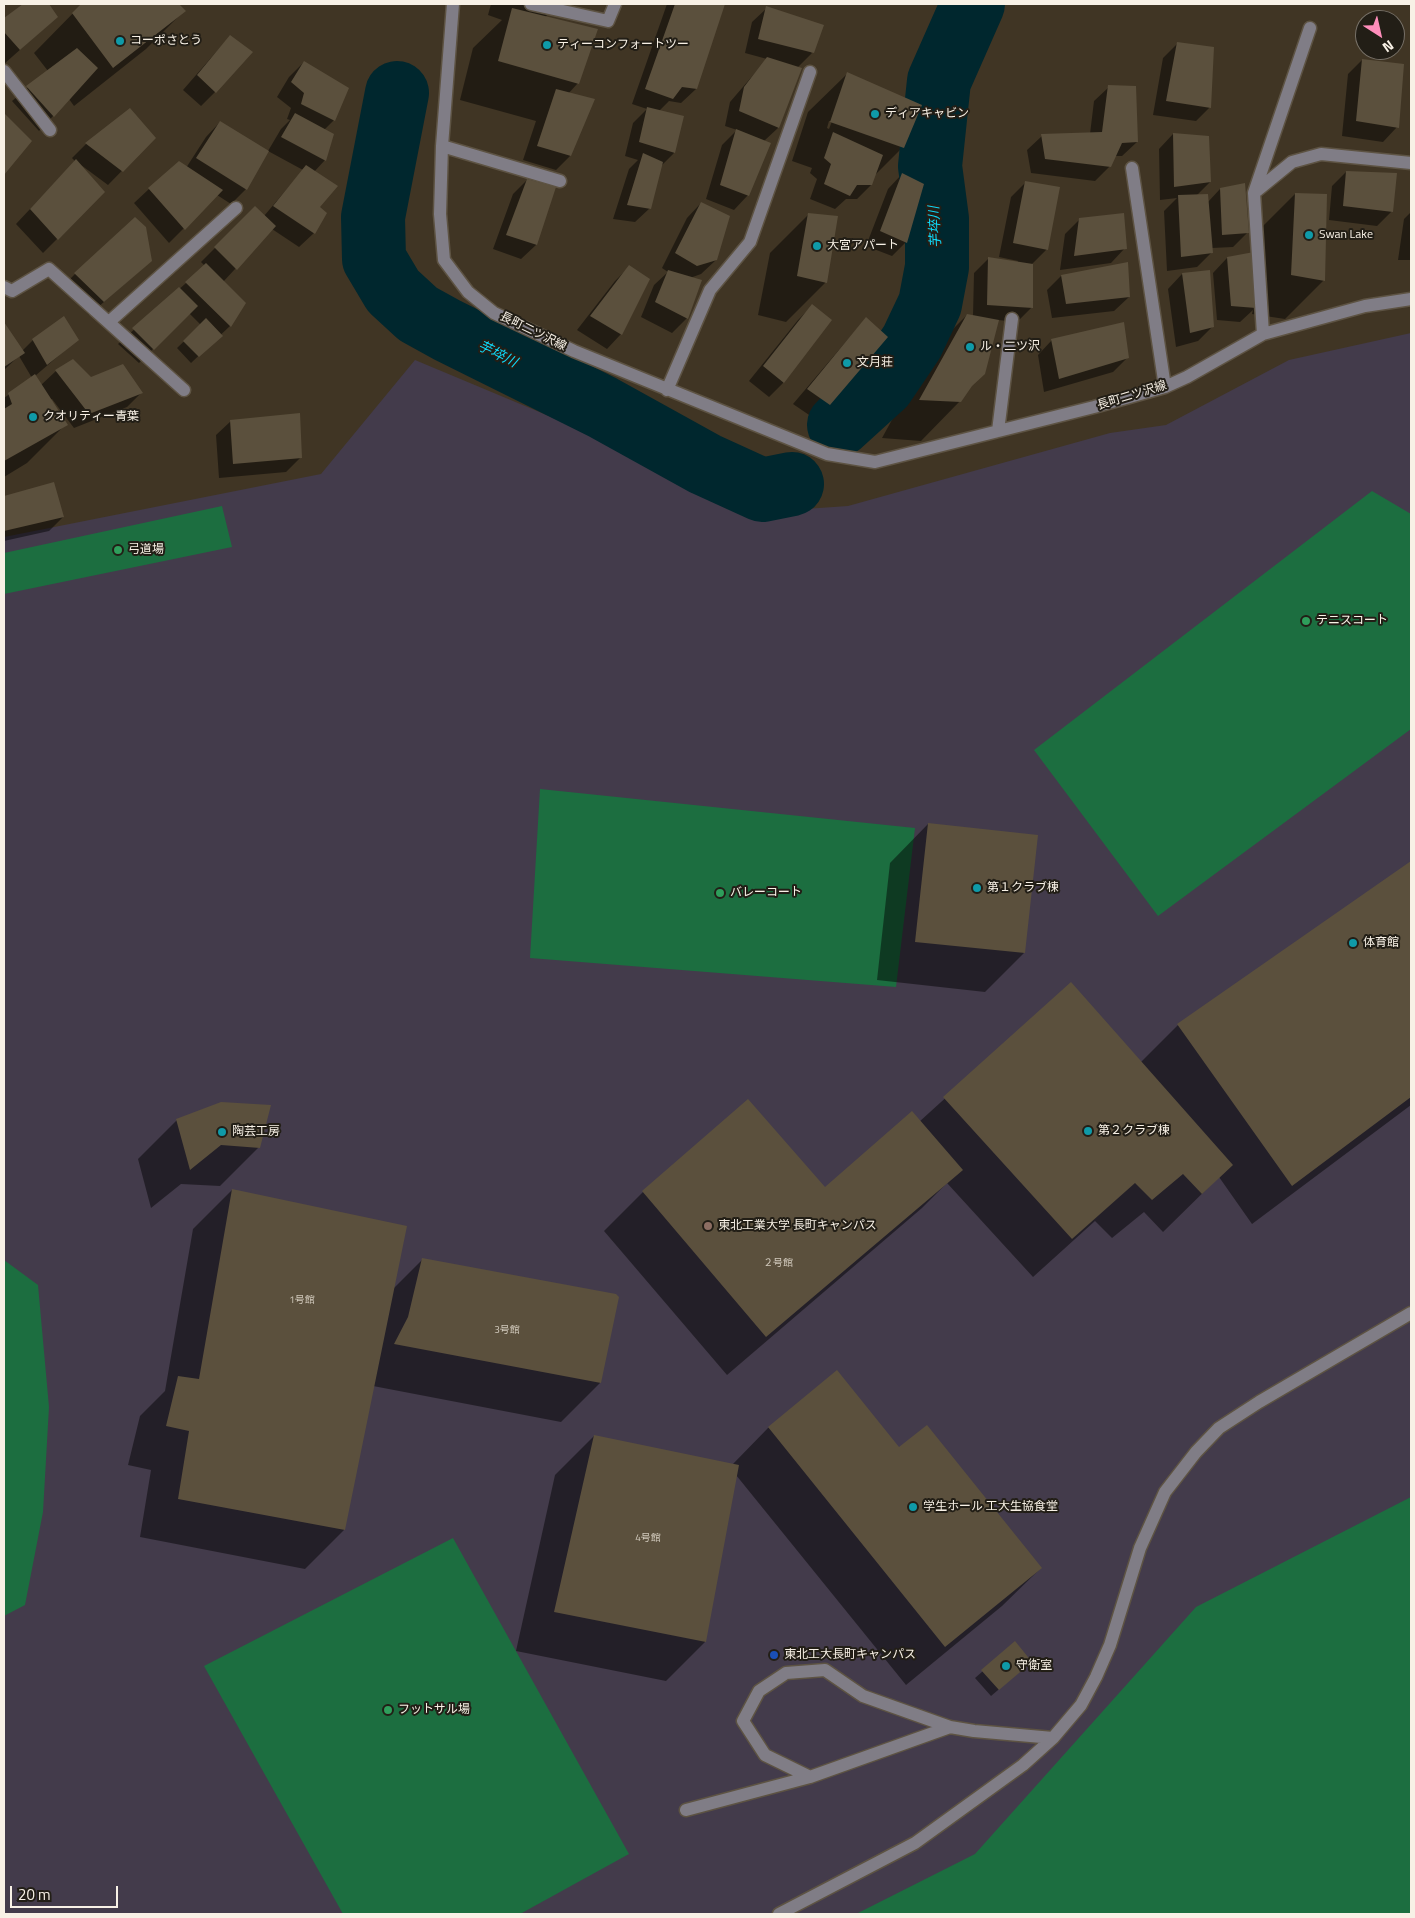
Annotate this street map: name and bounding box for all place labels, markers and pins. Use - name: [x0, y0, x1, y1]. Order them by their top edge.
- place label: コーポさとう: [130, 34, 202, 48]
- marker: コーポさとう: [114, 35, 126, 47]
- place label: ティーコンフォートツー: [557, 38, 689, 52]
- marker: ティーコンフォートツー: [541, 39, 553, 51]
- place label: ディアキャビン: [885, 107, 969, 121]
- marker: ディアキャビン: [869, 108, 881, 120]
- place label: Swan Lake: [1319, 228, 1373, 242]
- marker: Swan Lake: [1303, 229, 1315, 241]
- place label: 大宮アパート: [827, 239, 899, 253]
- marker: 大宮アパート: [811, 240, 823, 252]
- place label: ル・二ツ沢: [980, 340, 1040, 354]
- marker: ル・二ツ沢: [964, 341, 976, 353]
- place label: 文月荘: [857, 356, 893, 370]
- marker: 文月荘: [841, 357, 853, 369]
- place label: クオリティー青葉: [43, 410, 139, 424]
- marker: クオリティー青葉: [27, 411, 39, 423]
- place label: 弓道場: [128, 543, 164, 557]
- marker: 弓道場: [112, 544, 124, 556]
- place label: テニスコート: [1316, 614, 1388, 628]
- marker: テニスコート: [1300, 615, 1312, 627]
- place label: 第１クラブ棟: [987, 881, 1059, 895]
- marker: 第１クラブ棟: [971, 882, 983, 894]
- place label: バレーコート: [730, 886, 802, 900]
- marker: バレーコート: [714, 887, 726, 899]
- place label: 体育館: [1363, 936, 1399, 950]
- marker: 体育館: [1347, 937, 1359, 949]
- place label: 第２クラブ棟: [1098, 1124, 1170, 1138]
- place label: 陶芸工房: [232, 1125, 280, 1139]
- marker: 第２クラブ棟: [1082, 1125, 1094, 1137]
- marker: 陶芸工房: [216, 1126, 228, 1138]
- place label: 東北工業大学 長町キャンパス: [718, 1219, 877, 1233]
- marker: 東北工業大学 長町キャンパス: [702, 1220, 714, 1232]
- place label: 学生ホール 工大生協食堂: [923, 1500, 1058, 1514]
- marker: 学生ホール 工大生協食堂: [907, 1501, 919, 1513]
- place label: 東北工大長町キャンパス: [784, 1648, 916, 1662]
- marker: 東北工大長町キャンパス: [768, 1649, 780, 1661]
- place label: 守衛室: [1016, 1659, 1052, 1673]
- marker: 守衛室: [1000, 1660, 1012, 1672]
- place label: フットサル場: [398, 1703, 470, 1717]
- marker: フットサル場: [382, 1704, 394, 1716]

